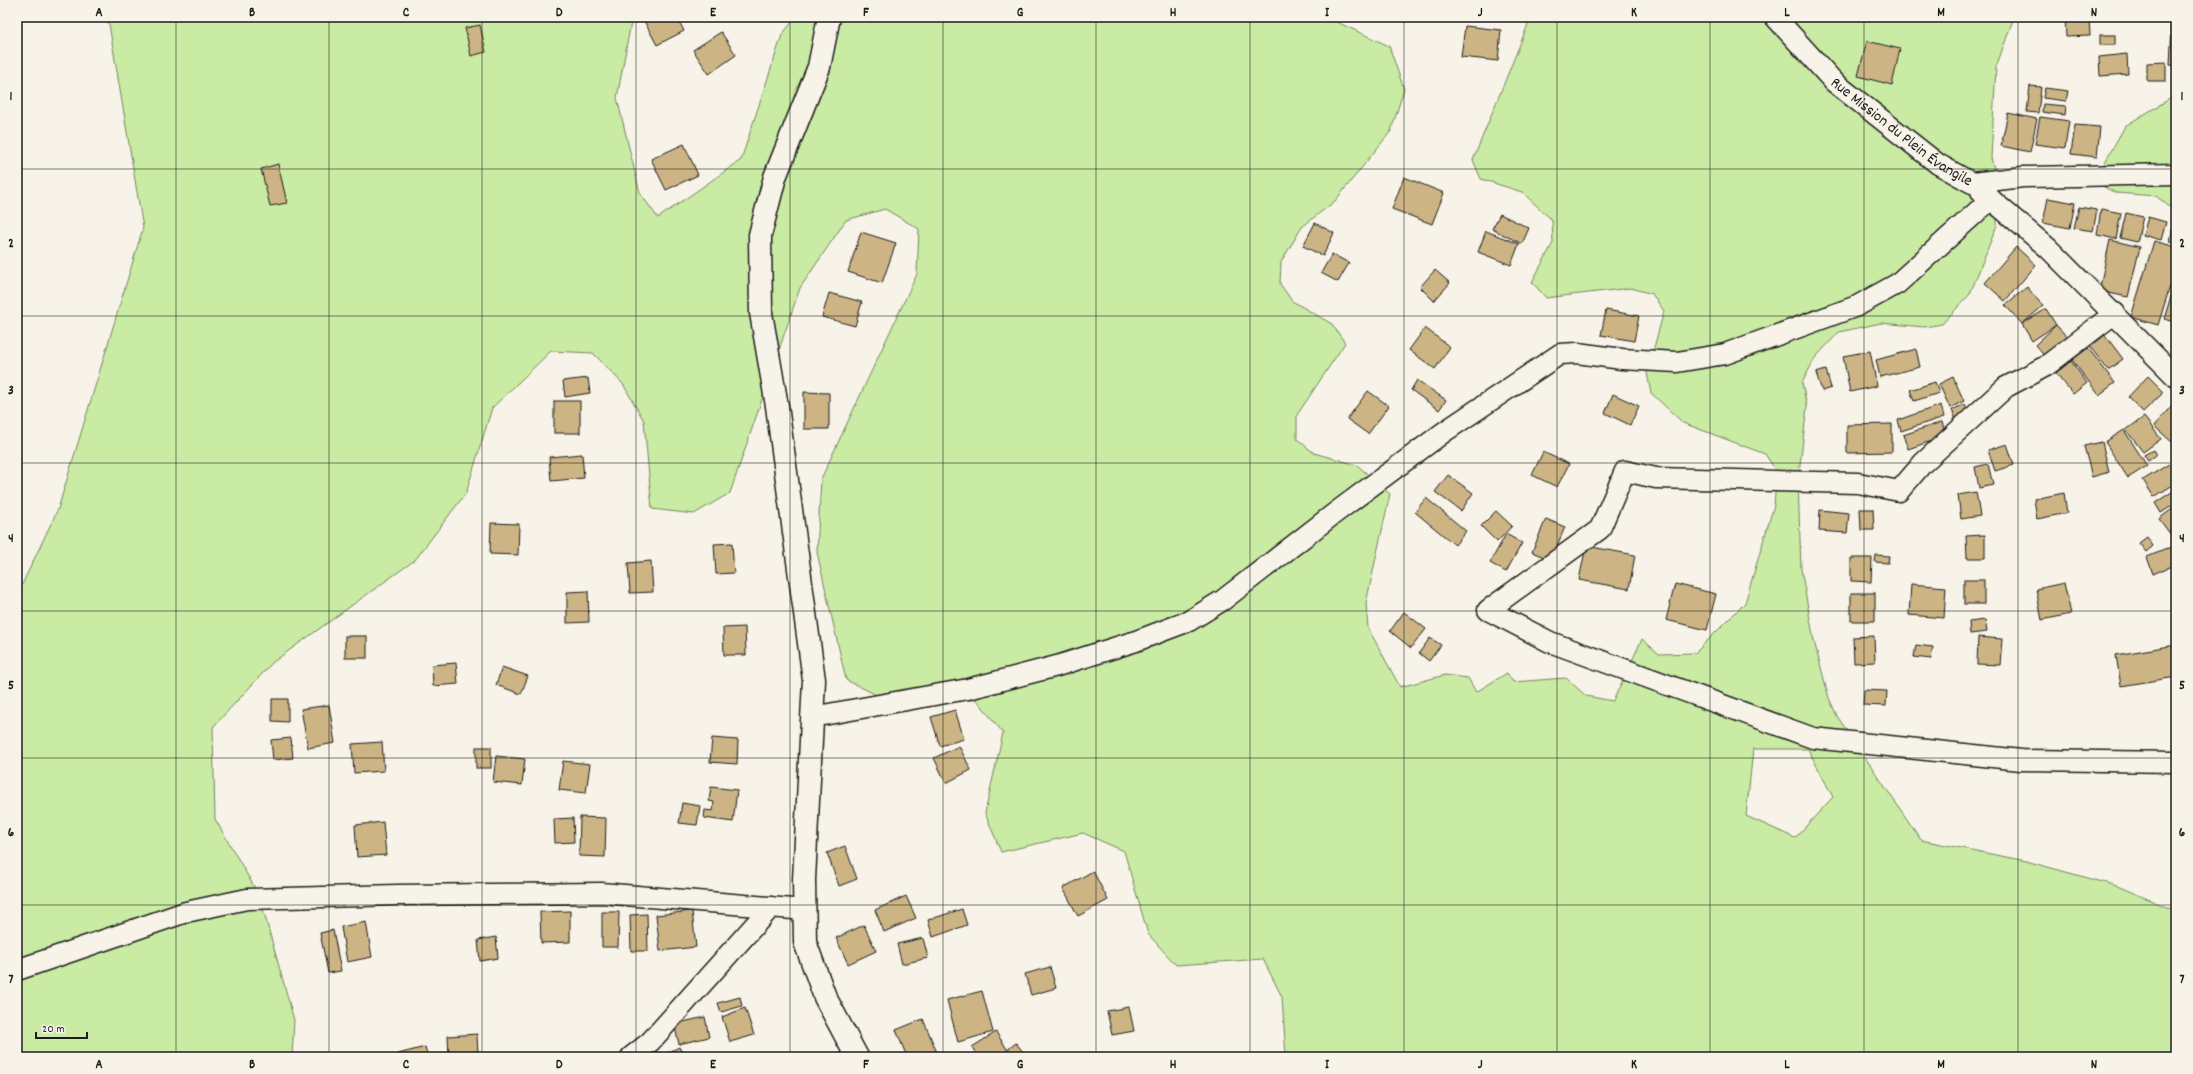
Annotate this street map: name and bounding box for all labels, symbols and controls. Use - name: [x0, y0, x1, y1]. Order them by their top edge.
- text: A: [95, 4, 103, 23]
- text: B: [249, 4, 255, 23]
- text: C: [403, 4, 410, 23]
- text: D: [556, 4, 563, 23]
- text: E: [710, 4, 717, 23]
- text: F: [863, 4, 869, 23]
- text: G: [1017, 4, 1024, 23]
- text: H: [1170, 4, 1177, 23]
- text: I: [1325, 4, 1330, 23]
- text: J: [1478, 4, 1483, 23]
- text: K: [1631, 4, 1637, 23]
- text: L: [1784, 4, 1790, 23]
- text: M: [1937, 4, 1945, 23]
- text: N: [2091, 4, 2097, 23]
- street label: Rue Mission du Plein Évangile: [1825, 72, 1977, 193]
- text: 1: [10, 88, 13, 107]
- text: 1: [2181, 88, 2184, 107]
- text: 2: [8, 235, 14, 254]
- text: 2: [2179, 235, 2185, 254]
- text: 3: [8, 382, 14, 401]
- text: 3: [2179, 382, 2185, 401]
- text: 4: [8, 530, 14, 549]
- text: 4: [2179, 530, 2185, 549]
- text: 5: [8, 677, 14, 696]
- text: 5: [2179, 677, 2185, 696]
- text: 6: [8, 824, 15, 843]
- text: 6: [2179, 824, 2186, 843]
- text: 7: [9, 971, 14, 990]
- text: 7: [2180, 971, 2185, 990]
- scale bar: [36, 1014, 87, 1040]
- text: 20 m: [42, 1021, 65, 1038]
- text: A: [95, 1056, 103, 1074]
- text: B: [249, 1056, 255, 1074]
- text: C: [403, 1056, 410, 1074]
- text: D: [556, 1056, 563, 1074]
- text: E: [710, 1056, 717, 1074]
- text: F: [863, 1056, 869, 1074]
- text: G: [1017, 1056, 1024, 1074]
- text: H: [1170, 1056, 1177, 1074]
- text: I: [1325, 1056, 1330, 1074]
- text: J: [1478, 1056, 1483, 1074]
- text: K: [1631, 1056, 1637, 1074]
- text: L: [1784, 1056, 1790, 1074]
- text: M: [1937, 1056, 1945, 1074]
- text: N: [2091, 1056, 2097, 1074]

